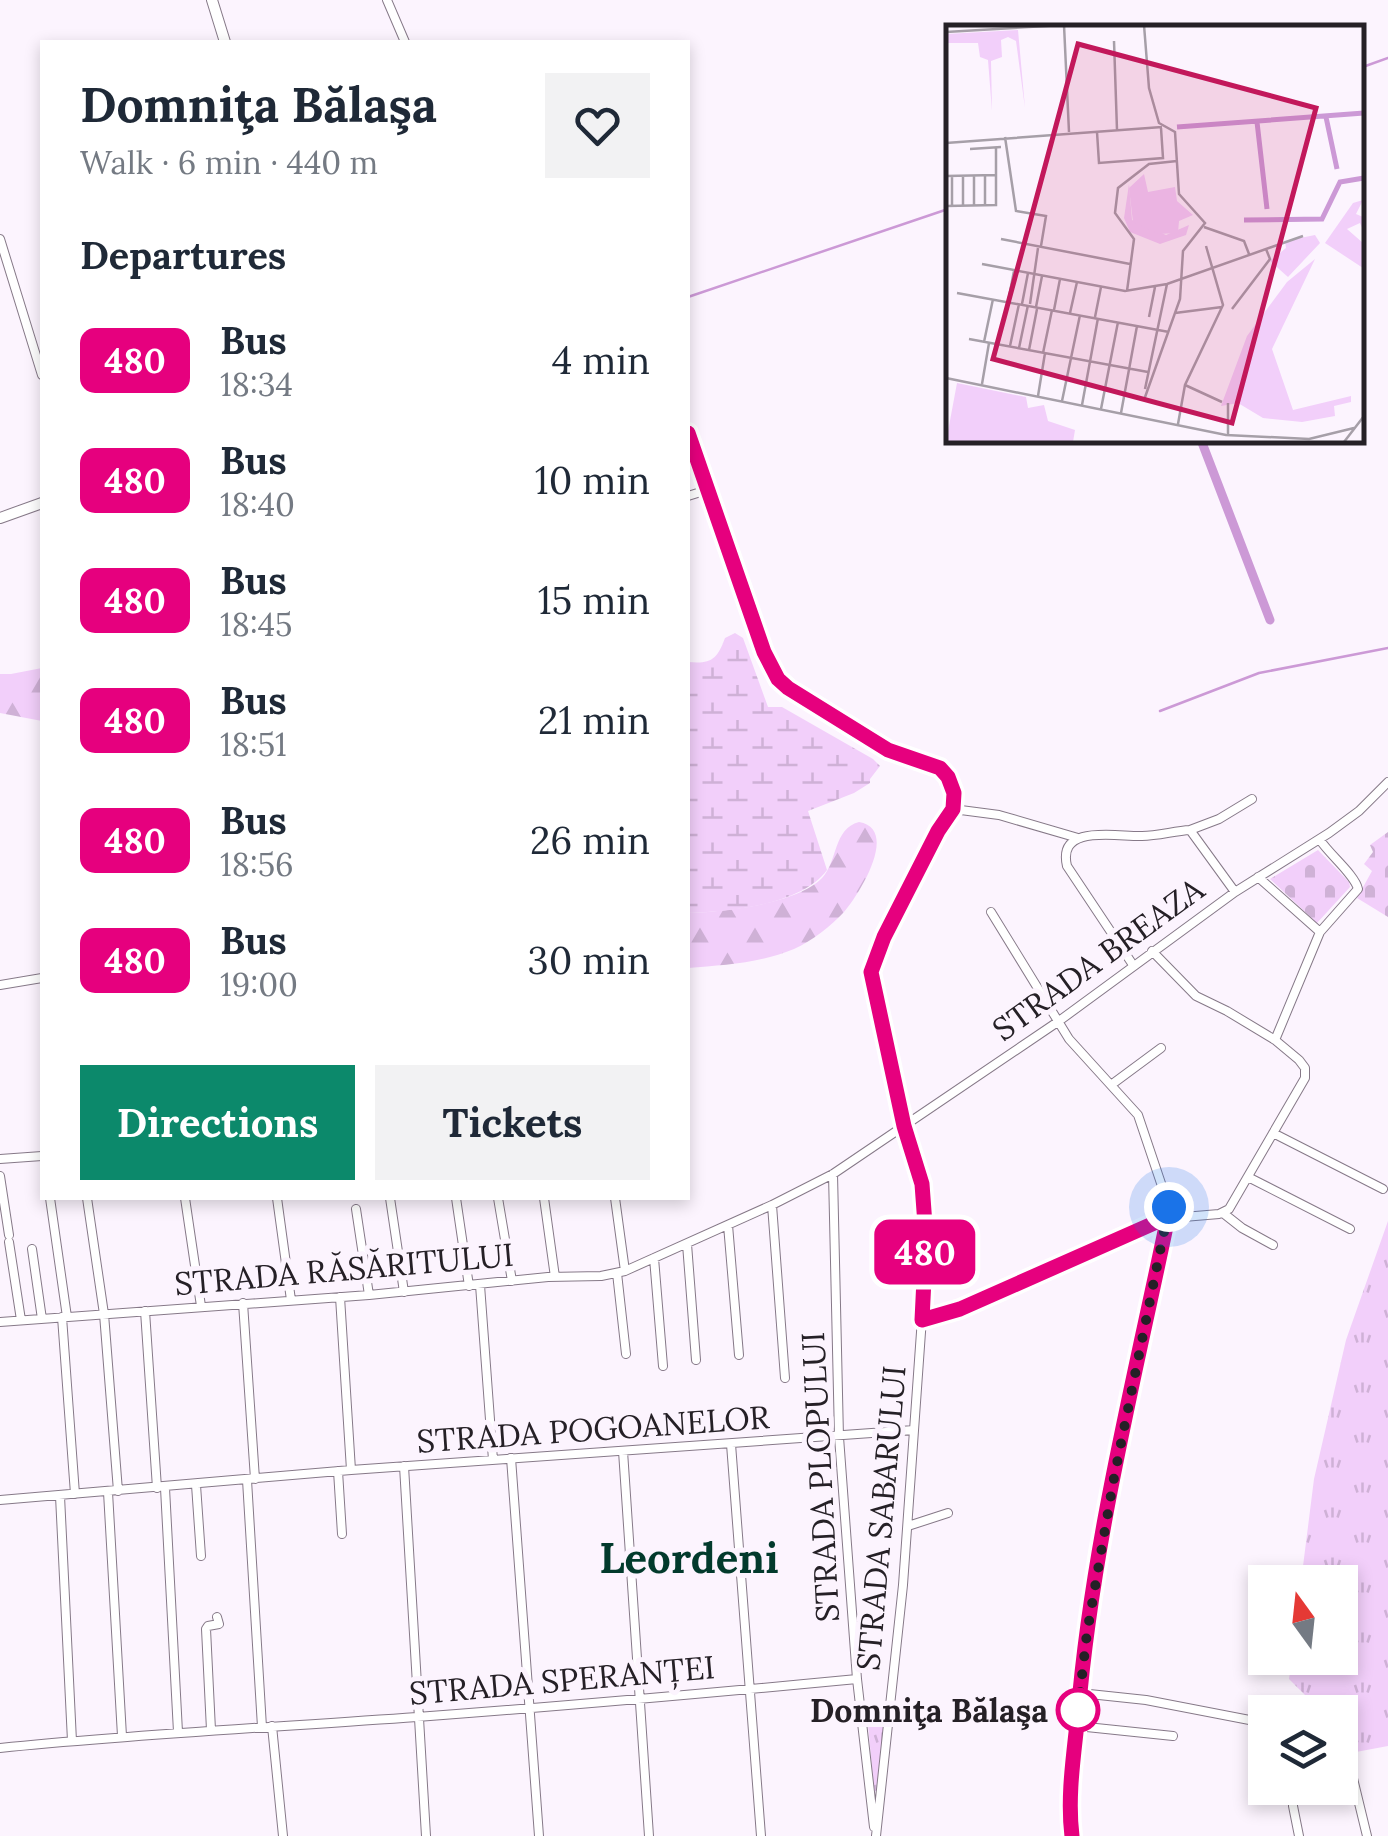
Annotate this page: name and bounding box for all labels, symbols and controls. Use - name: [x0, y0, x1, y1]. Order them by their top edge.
- inset map: [946, 25, 1363, 442]
- button: heart: [545, 73, 650, 178]
- text: Domniţa Bălaşa: [80, 74, 437, 135]
- text: Walk · 6 min · 440 m: [80, 142, 378, 183]
- text: Departures: [80, 231, 286, 279]
- text: Bus: [220, 316, 287, 364]
- text: 4 min: [552, 336, 650, 384]
- text: 480: [104, 338, 166, 383]
- text: 18:34: [220, 364, 293, 405]
- text: Bus: [220, 436, 287, 484]
- text: 10 min: [535, 456, 650, 504]
- text: 480: [104, 458, 166, 503]
- text: 18:40: [220, 484, 295, 525]
- text: Bus: [220, 556, 287, 604]
- text: 15 min: [538, 576, 650, 624]
- text: 480: [104, 578, 166, 623]
- text: 18:45: [220, 604, 292, 645]
- text: Bus: [220, 676, 287, 724]
- text: 21 min: [538, 696, 650, 744]
- text: 480: [104, 698, 166, 743]
- text: 18:51: [220, 724, 287, 765]
- text: Bus: [220, 796, 287, 844]
- text: 26 min: [530, 816, 650, 864]
- text: 480: [104, 818, 166, 863]
- text: 18:56: [220, 844, 294, 885]
- street label: STRADA BREAZA: [984, 868, 1213, 1050]
- text: Bus: [220, 916, 287, 964]
- text: 30 min: [528, 936, 650, 984]
- text: 480: [104, 938, 166, 983]
- text: 19:00: [220, 964, 298, 1005]
- button: Directions: [80, 1065, 355, 1180]
- button: Tickets: [375, 1065, 650, 1180]
- your location: [1144, 1182, 1194, 1232]
- line badge: 480: [868, 1220, 982, 1284]
- text: 480: [894, 1230, 956, 1275]
- street label: STRADA RĂSĂRITULUI: [173, 1234, 515, 1304]
- street label: STRADA PLOPULUI: [792, 1331, 848, 1623]
- street label: STRADA SABARULUI: [847, 1364, 915, 1672]
- street label: STRADA POGOANELOR: [415, 1396, 772, 1462]
- district label: Leordeni: [599, 1531, 779, 1585]
- north arrow: [1248, 1565, 1358, 1675]
- map controls: [1248, 1565, 1358, 1805]
- street label: STRADA SPERANȚEI: [408, 1646, 716, 1714]
- marker: Domniţa Bălaşa: [1057, 1689, 1099, 1731]
- place label: Domniţa Bălaşa: [810, 1690, 1048, 1731]
- button: layers: [1248, 1695, 1358, 1805]

